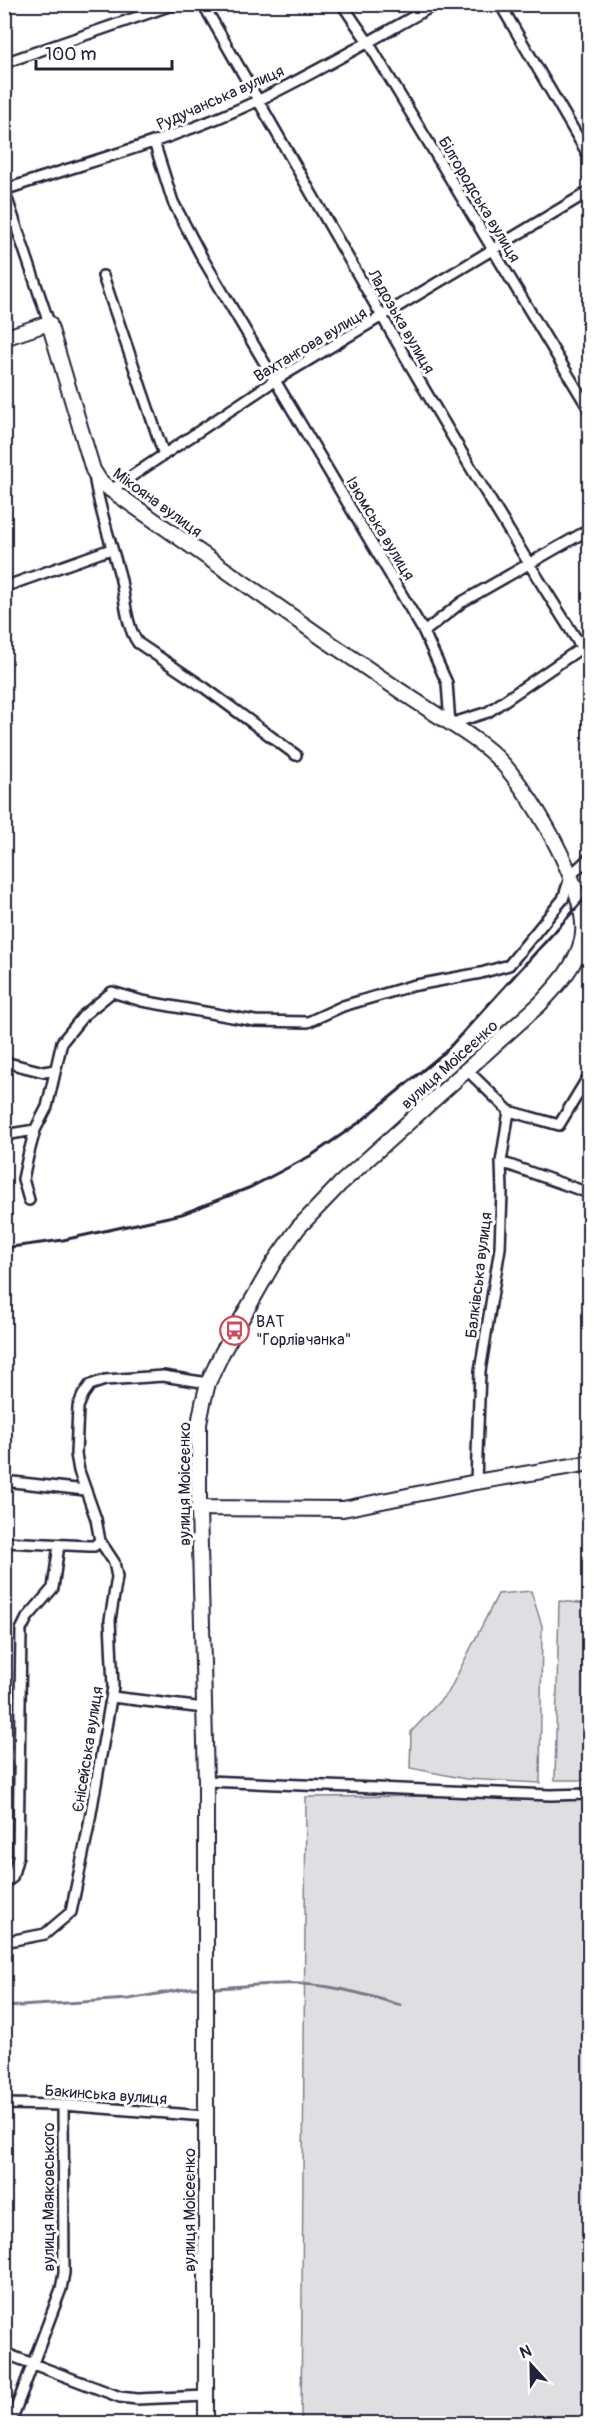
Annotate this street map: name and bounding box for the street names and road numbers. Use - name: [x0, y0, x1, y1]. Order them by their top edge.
- street label: Рудучанська вулиця: [154, 61, 287, 135]
- street label: Білгородська вулиця: [434, 133, 525, 266]
- street label: Ладозька вулиця: [363, 265, 439, 377]
- street label: Вахтангова вулиця: [250, 303, 371, 387]
- street label: Мікояна вулиця: [109, 464, 206, 542]
- street label: Ізюмська вулиця: [341, 473, 419, 584]
- street label: вулиця Моісеєнко: [397, 1016, 503, 1114]
- street label: Балківська вулиця: [461, 1211, 497, 1339]
- street label: вулиця Моісеєнко: [175, 1422, 195, 1546]
- street label: Єнісейська вулиця: [68, 1685, 108, 1813]
- street label: Бакинська вулиця: [44, 2081, 168, 2109]
- street label: вулиця Маяковського: [39, 2122, 59, 2271]
- street label: вулиця Моісеєнко: [180, 2148, 200, 2272]

